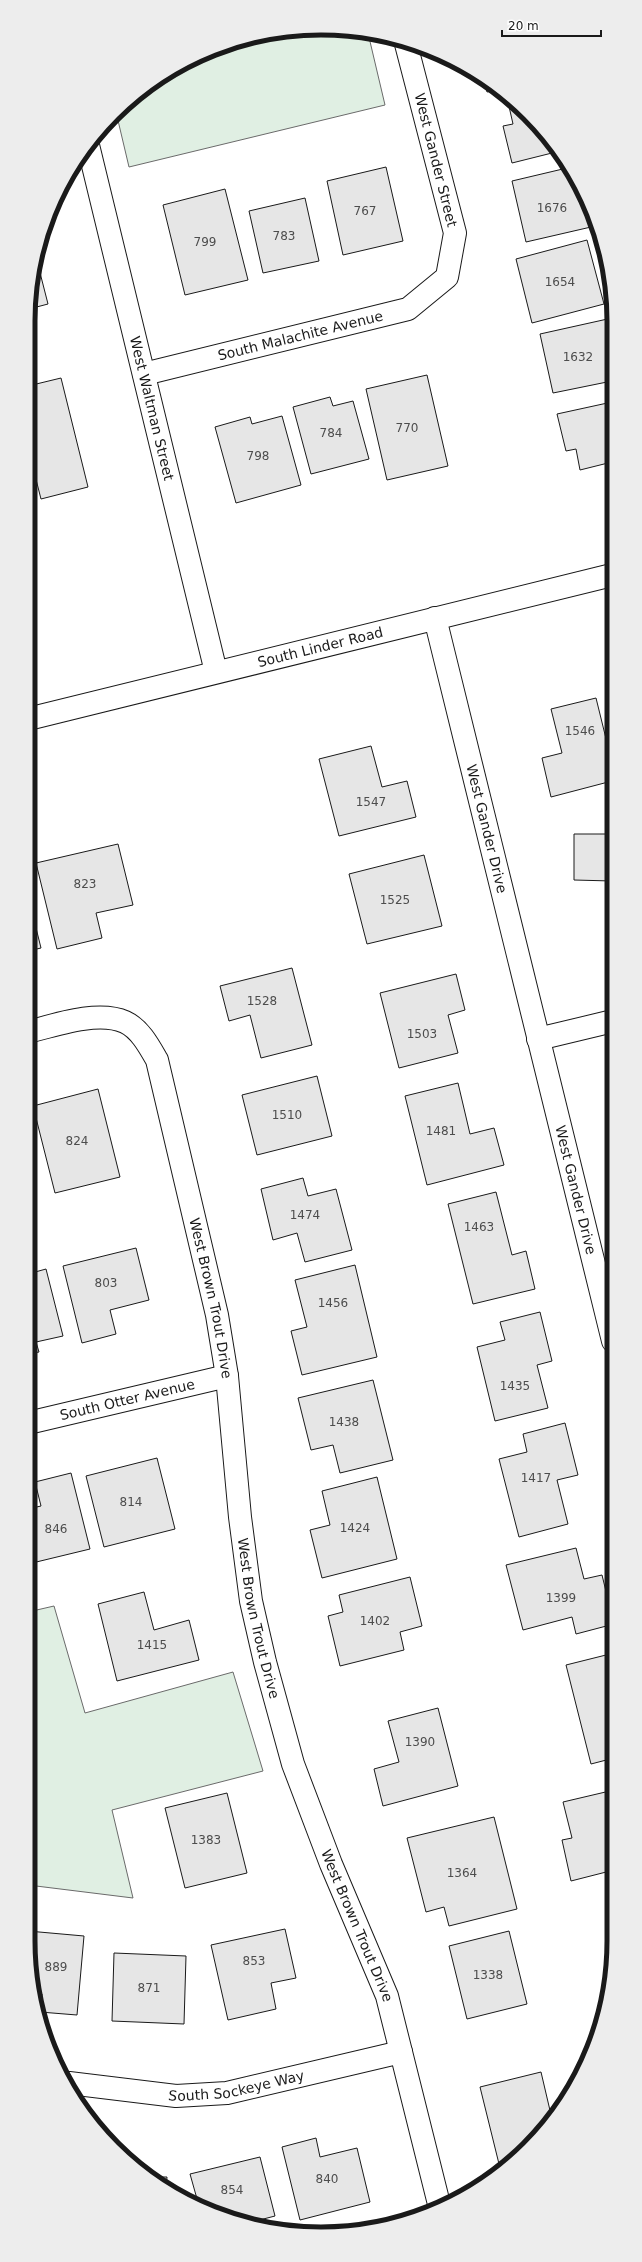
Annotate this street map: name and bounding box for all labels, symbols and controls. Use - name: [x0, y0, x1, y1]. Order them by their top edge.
- scale bar: [502, 12, 601, 38]
- text: 20 m: [508, 19, 539, 33]
- street label: West Gander Street: [412, 91, 461, 229]
- house number: 1676: [537, 201, 567, 215]
- house number: 767: [354, 204, 376, 218]
- house number: 783: [273, 229, 295, 243]
- house number: 799: [194, 235, 216, 249]
- house number: 1654: [545, 275, 575, 289]
- street label: South Malachite Avenue: [216, 307, 385, 364]
- street label: West Waltman Street: [127, 335, 177, 483]
- house number: 1632: [563, 350, 593, 364]
- house number: 770: [396, 421, 418, 435]
- house number: 784: [320, 426, 342, 440]
- house number: 798: [247, 449, 269, 463]
- street label: South Linder Road: [256, 624, 385, 670]
- house number: 1546: [565, 724, 595, 738]
- street label: West Gander Drive: [463, 763, 510, 895]
- house number: 1547: [356, 795, 386, 809]
- house number: 823: [74, 877, 96, 891]
- house number: 1525: [380, 893, 410, 907]
- house number: 1528: [247, 994, 277, 1008]
- house number: 1503: [407, 1027, 437, 1041]
- house number: 1510: [272, 1108, 302, 1122]
- house number: 1481: [426, 1124, 456, 1138]
- street label: West Gander Drive: [552, 1124, 599, 1256]
- house number: 824: [66, 1134, 88, 1148]
- house number: 1474: [290, 1208, 320, 1222]
- street label: West Brown Trout Drive: [186, 1216, 235, 1380]
- house number: 1463: [464, 1220, 494, 1234]
- house number: 803: [95, 1276, 117, 1290]
- house number: 1456: [318, 1296, 348, 1310]
- street label: South Otter Avenue: [58, 1376, 196, 1423]
- house number: 1435: [500, 1379, 530, 1393]
- house number: 1438: [329, 1415, 359, 1429]
- house number: 1417: [521, 1471, 551, 1485]
- house number: 814: [120, 1495, 142, 1509]
- house number: 1424: [340, 1521, 370, 1535]
- house number: 846: [45, 1522, 67, 1536]
- street label: West Brown Trout Drive: [235, 1537, 283, 1700]
- house number: 1399: [546, 1591, 576, 1605]
- house number: 1402: [360, 1614, 390, 1628]
- house number: 1415: [137, 1638, 167, 1652]
- house number: 1390: [405, 1735, 435, 1749]
- house number: 1383: [191, 1833, 221, 1847]
- street label: West Brown Trout Drive: [318, 1847, 396, 2003]
- house number: 1364: [447, 1866, 477, 1880]
- house number: 853: [243, 1954, 265, 1968]
- house number: 889: [45, 1960, 67, 1974]
- house number: 1338: [473, 1968, 503, 1982]
- house number: 871: [138, 1981, 160, 1995]
- street label: South Sockeye Way: [167, 2067, 306, 2104]
- house number: 840: [316, 2172, 338, 2186]
- house number: 854: [221, 2183, 243, 2197]

